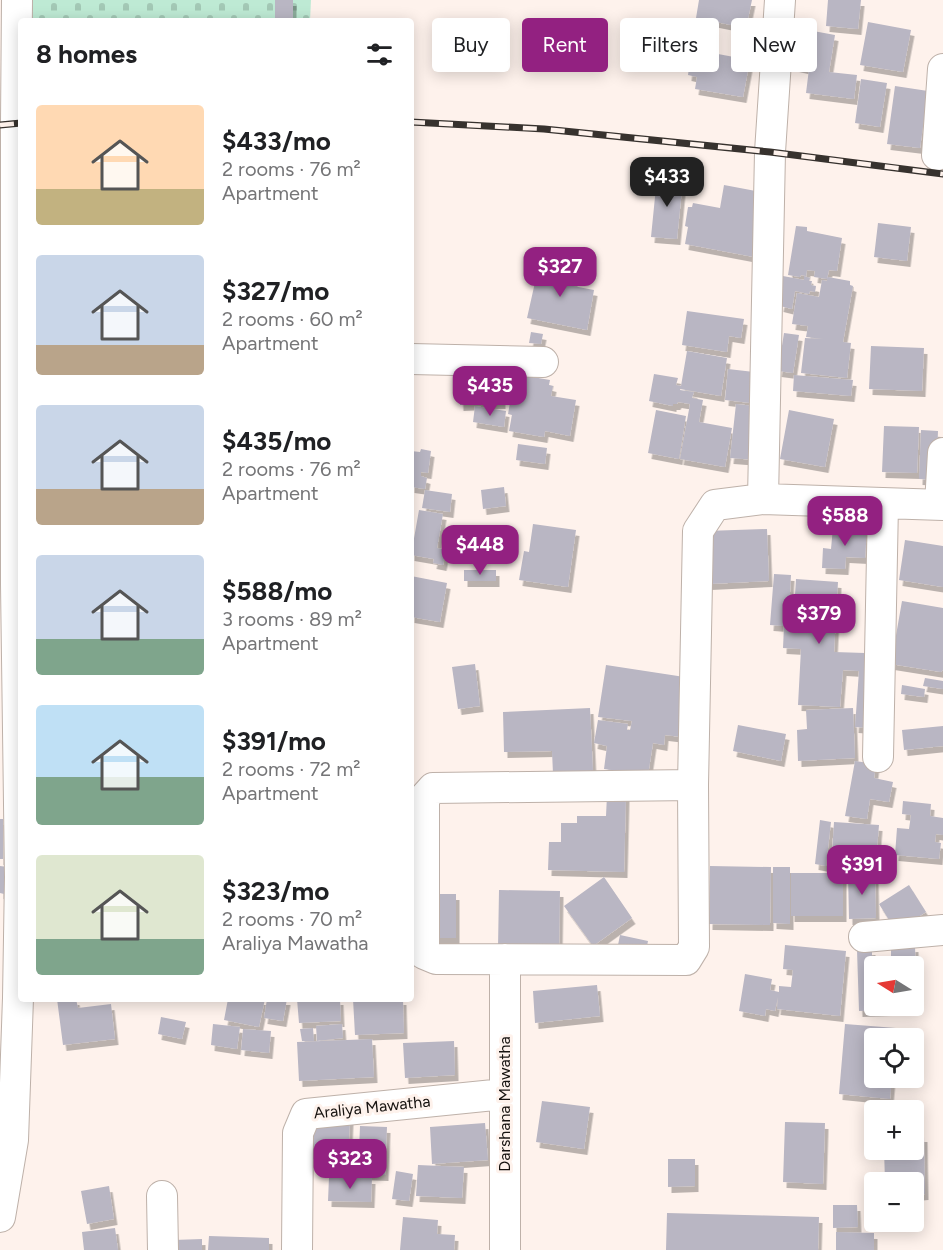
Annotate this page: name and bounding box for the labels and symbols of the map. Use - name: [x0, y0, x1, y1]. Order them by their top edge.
- pin: $433: [631, 157, 703, 208]
- pin: $327: [524, 247, 596, 298]
- pin: $435: [454, 366, 526, 417]
- pin: $588: [809, 496, 881, 547]
- pin: $448: [444, 525, 516, 576]
- pin: $379: [783, 594, 855, 645]
- pin: $391: [826, 845, 898, 896]
- north arrow: [864, 956, 924, 1016]
- street label: Darshana Mawatha: [495, 1036, 514, 1172]
- street label: Araliya Mawatha: [313, 1091, 431, 1123]
- pin: $323: [314, 1139, 386, 1190]

